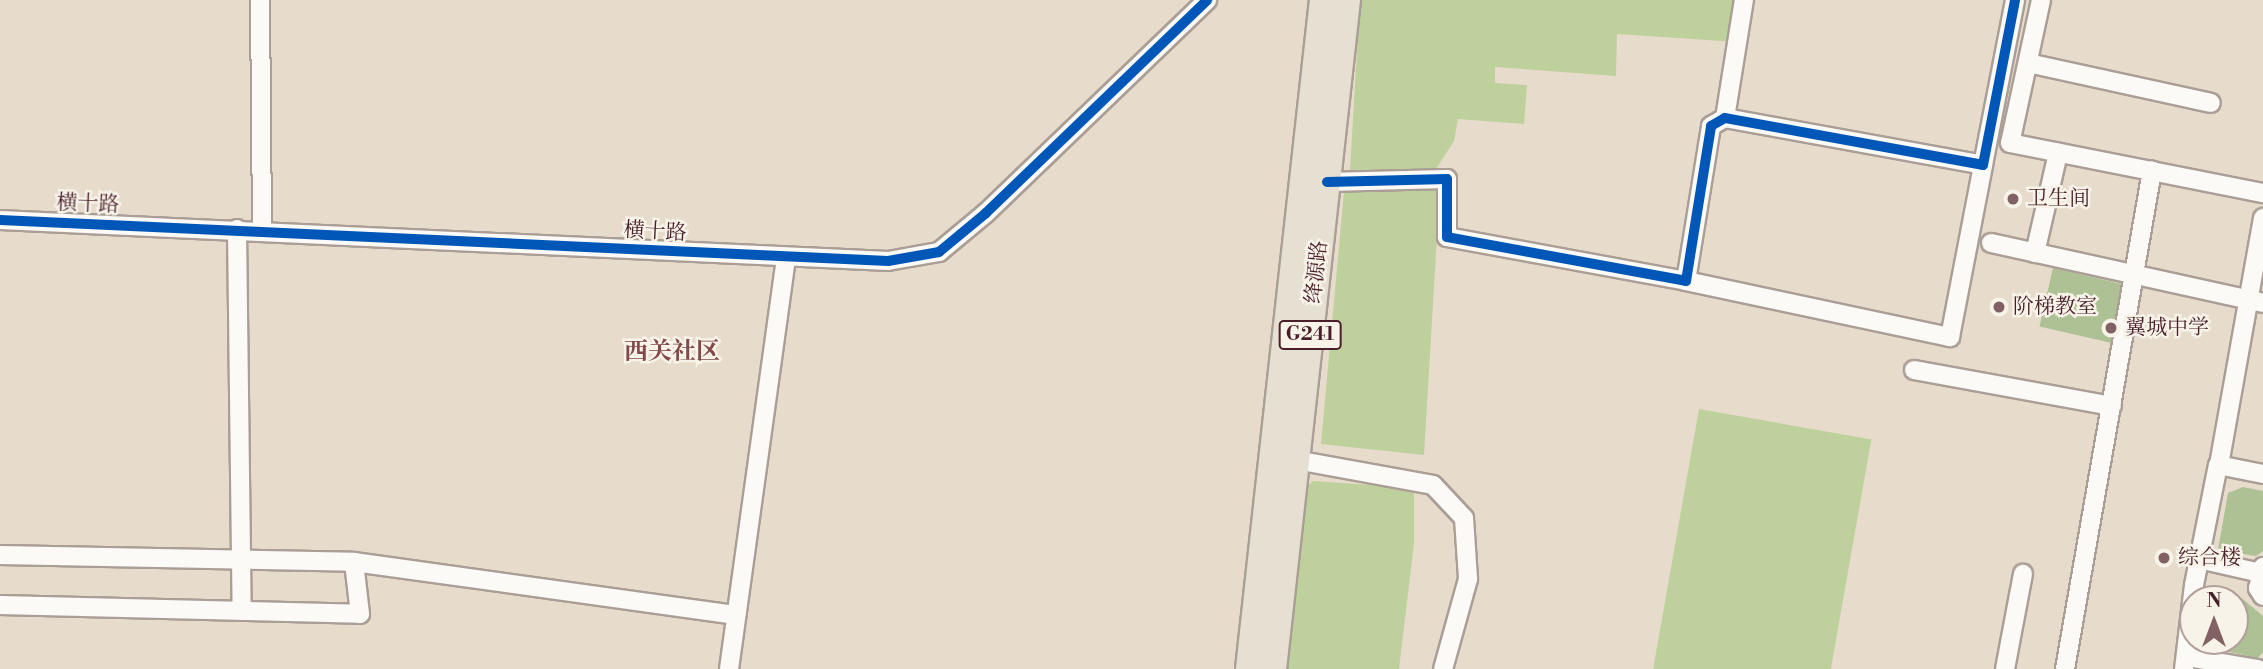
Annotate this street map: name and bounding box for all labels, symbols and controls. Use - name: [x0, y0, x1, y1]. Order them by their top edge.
- place label: 卫生间: [2027, 186, 2090, 212]
- street label: 横十路: [56, 190, 120, 218]
- marker: 卫生间: [2005, 191, 2021, 207]
- street label: 横十路: [623, 218, 687, 246]
- street label: 绛源路: [1301, 239, 1333, 305]
- place label: 阶梯教室: [2013, 294, 2097, 320]
- marker: 阶梯教室: [1991, 299, 2007, 315]
- place label: 翼城中学: [2125, 315, 2209, 341]
- road number: G241: [1278, 320, 1342, 350]
- marker: 翼城中学: [2103, 320, 2119, 336]
- district label: 西关社区: [624, 339, 720, 367]
- place label: 综合楼: [2178, 545, 2241, 571]
- marker: 综合楼: [2156, 550, 2172, 566]
- north arrow: [2179, 585, 2249, 655]
- text: N: [2206, 589, 2222, 613]

